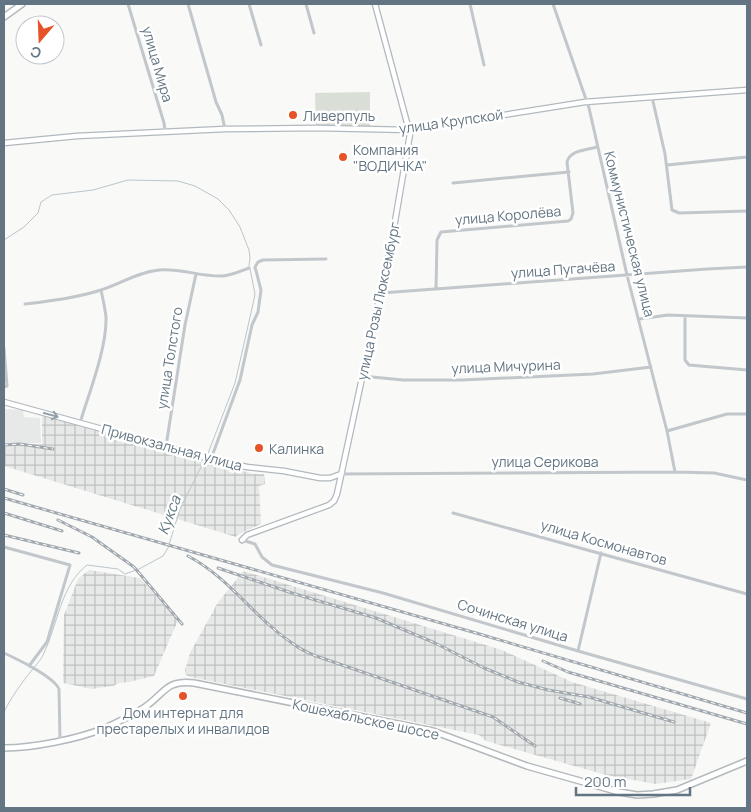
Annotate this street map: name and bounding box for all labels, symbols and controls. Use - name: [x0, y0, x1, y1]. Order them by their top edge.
- north arrow: [15, 15, 65, 65]
- street label: улица Мира: [138, 24, 178, 104]
- text: С: [28, 42, 44, 63]
- street label: улица Крупской: [398, 104, 504, 138]
- place label: Ливерпуль: [303, 106, 375, 125]
- marker: Ливерпуль: [287, 109, 299, 121]
- place label: Компания "ВОДИЧКА": [353, 140, 427, 175]
- street label: Коммунистическая улица: [600, 149, 660, 319]
- marker: Компания "ВОДИЧКА": [337, 151, 349, 163]
- street label: улица Королёва: [454, 201, 562, 229]
- street label: улица Розы Люксембург: [352, 220, 404, 382]
- street label: улица Пугачёва: [510, 256, 616, 282]
- street label: улица Толстого: [152, 305, 186, 411]
- street label: улица Мичурина: [451, 355, 561, 377]
- one-way arrow: [42, 411, 58, 421]
- street label: Привокзальная улица: [100, 419, 244, 475]
- place label: Калинка: [269, 439, 324, 458]
- marker: Калинка: [253, 442, 265, 454]
- street label: улица Серикова: [491, 452, 599, 471]
- water label: Кукса: [152, 492, 186, 537]
- street label: улица Космонавтов: [539, 515, 670, 569]
- street label: Сочинская улица: [455, 594, 571, 646]
- marker: Дом интернат для престарелых и инвалидов: [177, 690, 189, 702]
- street label: Кошехабльское шоссе: [291, 694, 441, 744]
- place label: Дом интернат для престарелых и инвалидов: [96, 703, 270, 738]
- scale bar: [576, 764, 690, 796]
- text: 200 m: [584, 771, 627, 792]

